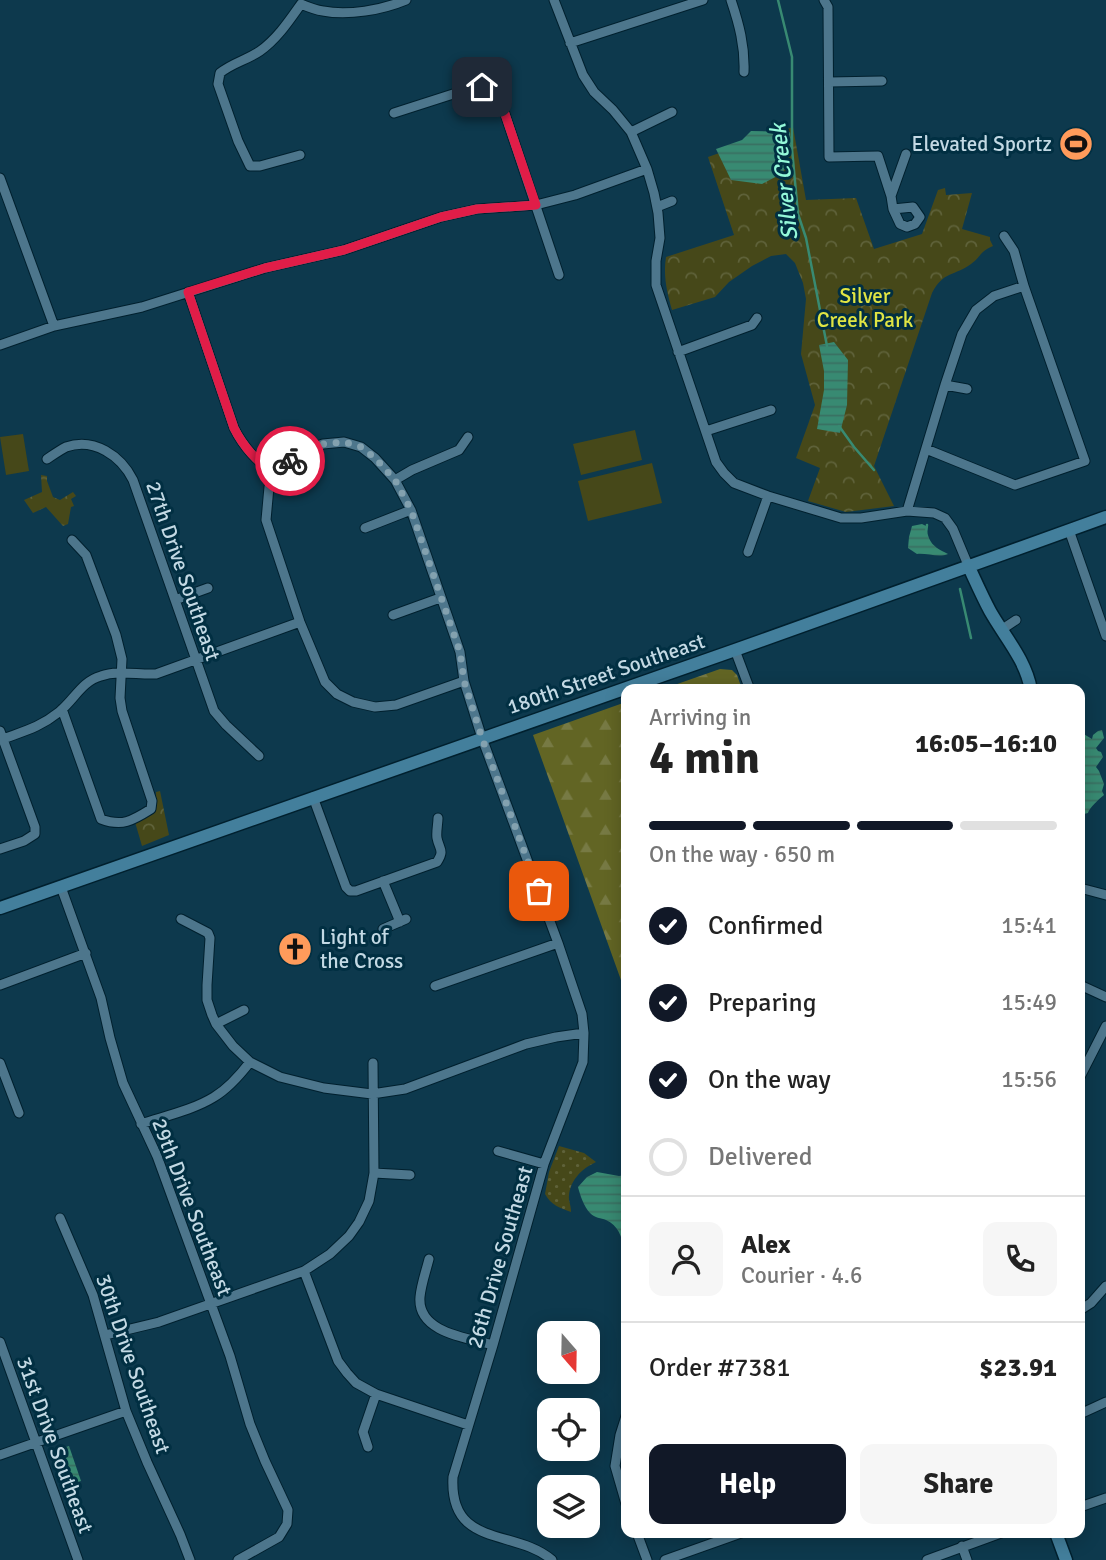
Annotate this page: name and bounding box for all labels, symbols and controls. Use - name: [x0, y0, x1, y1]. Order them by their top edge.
- pin: [452, 57, 512, 117]
- icon: home: [463, 68, 501, 106]
- water label: Silver Creek: [763, 120, 805, 242]
- sports icon: Elevated Sportz: [1057, 125, 1095, 163]
- place label: Elevated Sportz: [912, 131, 1052, 157]
- park label: Silver Creek Park: [817, 283, 914, 333]
- courier: [255, 426, 325, 496]
- icon: bike: [271, 442, 309, 480]
- street label: 27th Drive Southeast: [140, 478, 226, 664]
- street label: 180th Street Southeast: [504, 628, 708, 720]
- text: Arriving in: [649, 703, 751, 732]
- text: 16:05–16:10: [915, 728, 1057, 760]
- text: 4 min: [649, 730, 760, 786]
- text: On the way · 650 m: [649, 840, 835, 869]
- pin: [509, 861, 569, 921]
- icon: bag: [520, 872, 558, 910]
- icon: check: [649, 907, 687, 945]
- text: Confirmed: [708, 910, 823, 942]
- text: 15:41: [1001, 911, 1057, 940]
- place label: Light of the Cross: [320, 924, 403, 974]
- church icon: Light of the Cross: [276, 930, 314, 968]
- icon: check: [649, 984, 687, 1022]
- text: Preparing: [708, 987, 816, 1019]
- text: 15:49: [1001, 988, 1057, 1017]
- icon: check: [649, 1061, 687, 1099]
- text: On the way: [708, 1064, 831, 1096]
- text: 15:56: [1001, 1065, 1057, 1094]
- street label: 29th Drive Southeast: [146, 1114, 238, 1300]
- text: Delivered: [708, 1141, 813, 1173]
- street label: 26th Drive Southeast: [462, 1163, 538, 1351]
- button: person: [649, 1222, 723, 1296]
- button: phone: [983, 1222, 1057, 1296]
- text: Alex: [741, 1229, 791, 1261]
- text: Courier · 4.6: [741, 1261, 862, 1290]
- street label: 30th Drive Southeast: [90, 1271, 176, 1457]
- north arrow: [537, 1321, 600, 1384]
- map controls: [537, 1321, 600, 1538]
- text: Order #7381: [649, 1352, 790, 1384]
- text: $23.91: [979, 1352, 1057, 1384]
- street label: 31st Drive Southeast: [11, 1353, 99, 1537]
- button: locate: [537, 1398, 600, 1461]
- button: Help: [649, 1444, 846, 1524]
- button: Share: [860, 1444, 1057, 1524]
- button: layers: [537, 1475, 600, 1538]

